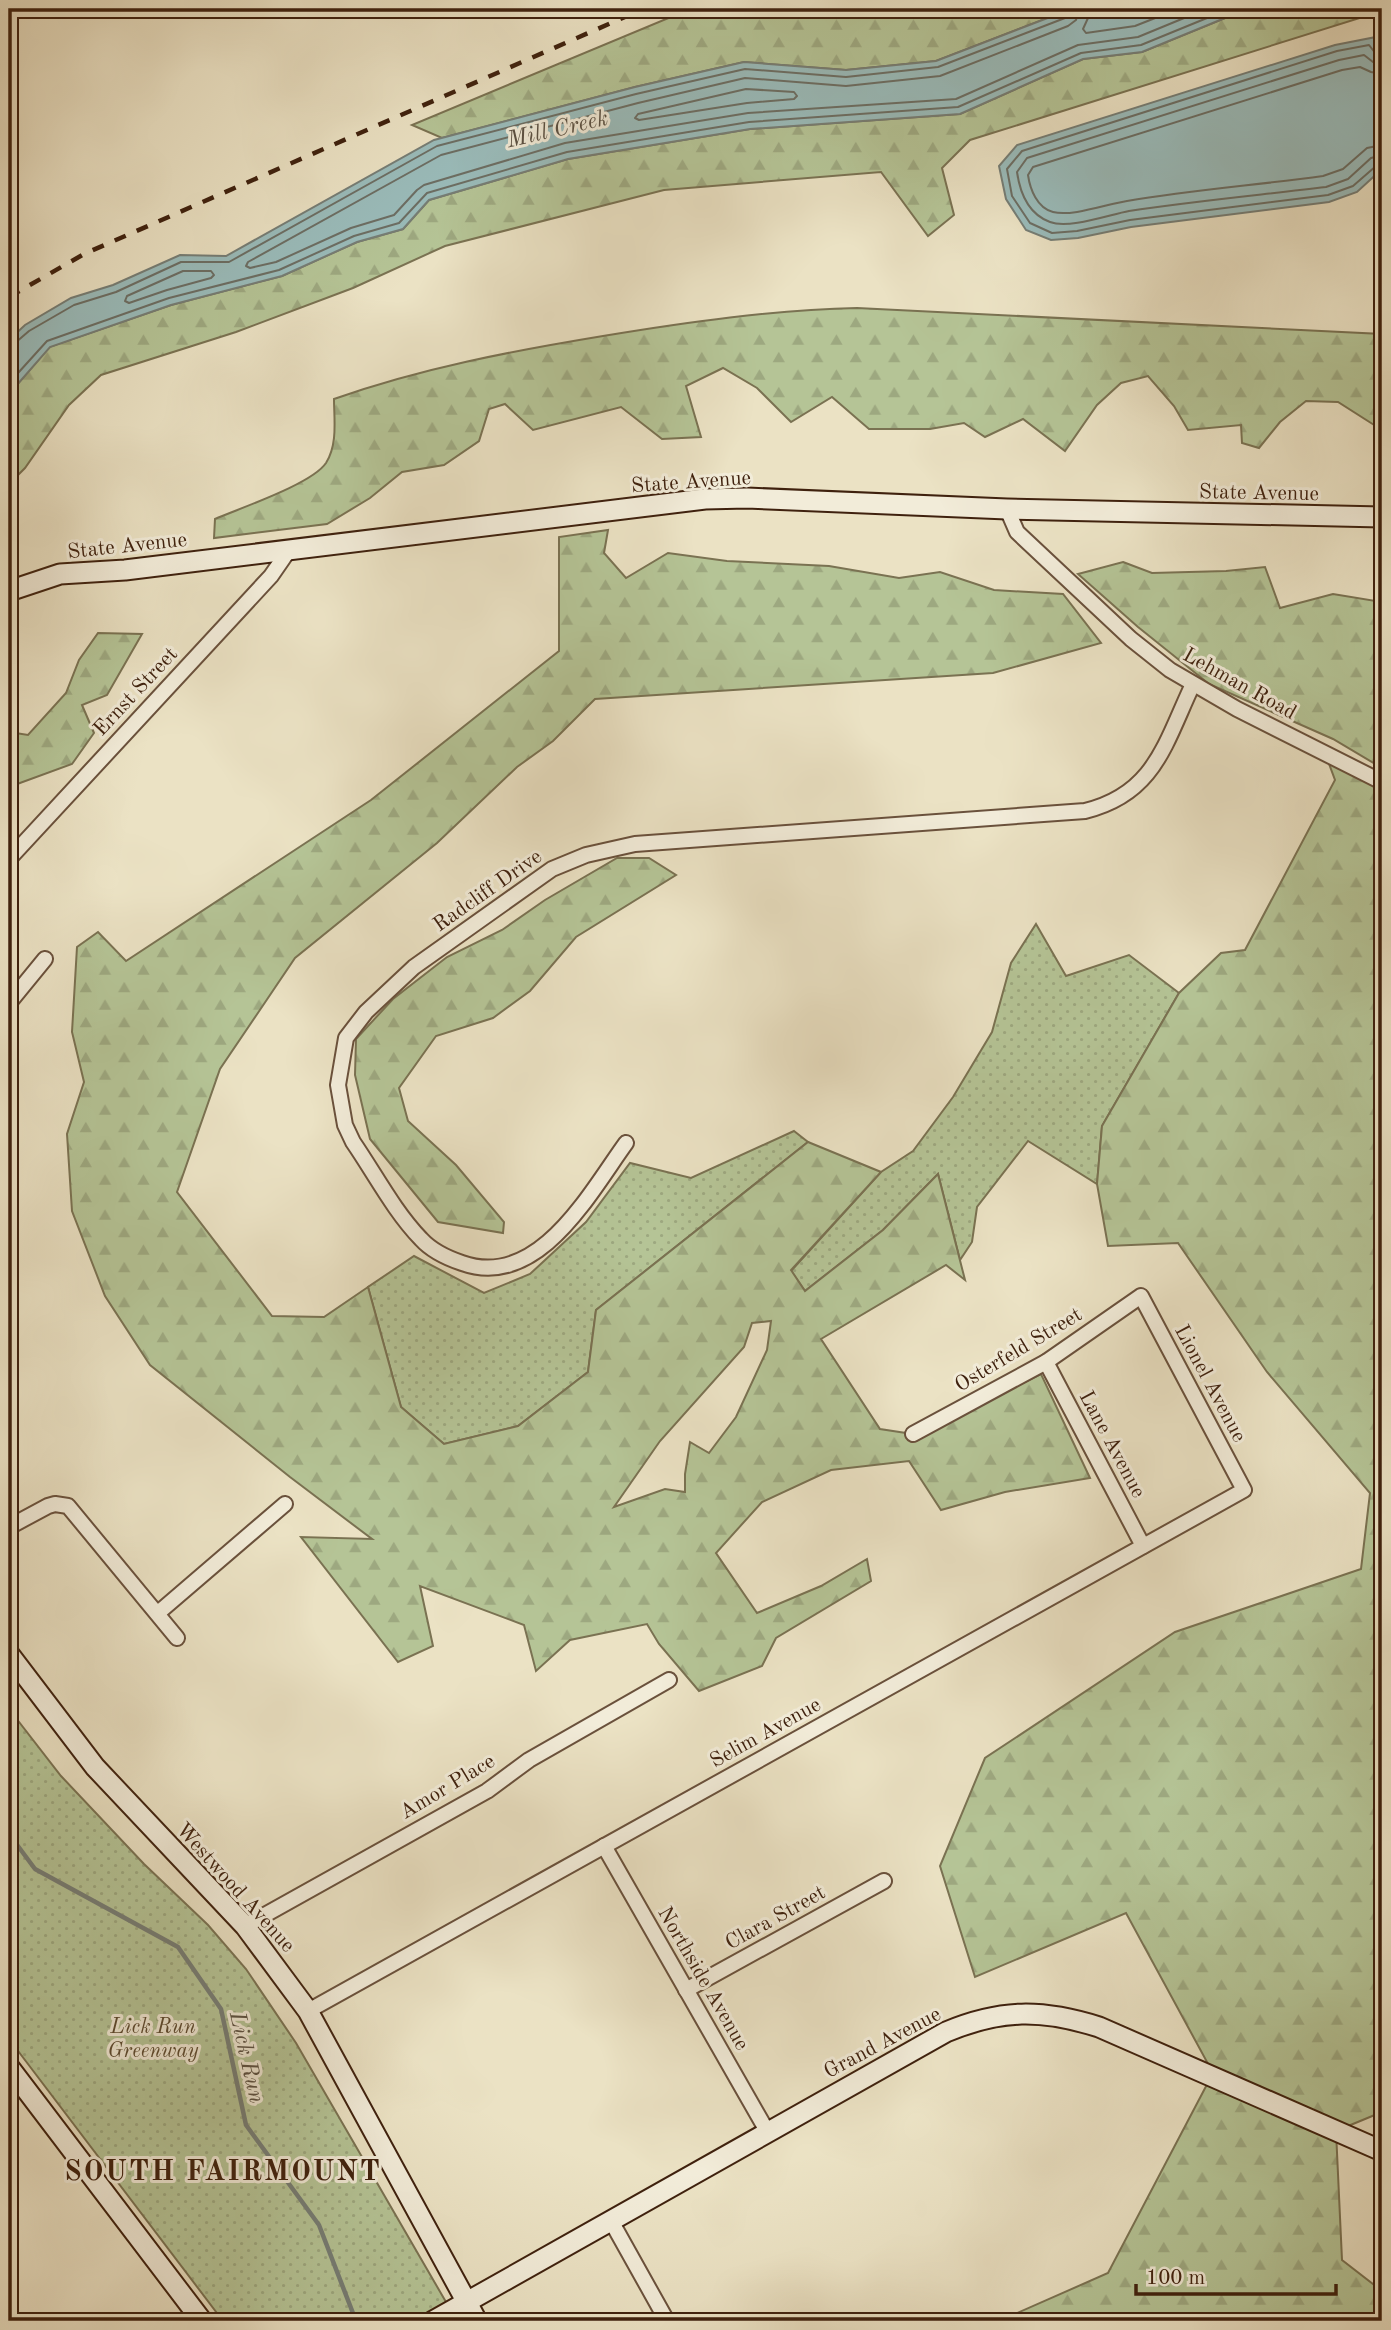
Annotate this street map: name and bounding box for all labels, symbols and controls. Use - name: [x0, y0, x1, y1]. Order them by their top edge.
- water label: Mill Creek: [503, 107, 610, 153]
- street label: State Avenue: [630, 468, 752, 497]
- street label: State Avenue: [1199, 482, 1319, 505]
- street label: State Avenue: [66, 530, 188, 563]
- street label: Ernst Street: [90, 644, 182, 740]
- street label: Lehman Road: [1179, 645, 1300, 724]
- street label: Radcliff Drive: [430, 846, 546, 936]
- street label: Osterfeld Street: [952, 1304, 1086, 1396]
- street label: Lionel Avenue: [1170, 1322, 1249, 1446]
- street label: Lane Avenue: [1075, 1388, 1149, 1502]
- street label: Selim Avenue: [707, 1694, 825, 1772]
- street label: Amor Place: [397, 1751, 499, 1824]
- street label: Westwood Avenue: [171, 1819, 298, 1957]
- street label: Clara Street: [722, 1882, 829, 1954]
- street label: Northside Avenue: [653, 1903, 752, 2054]
- street label: Grand Avenue: [821, 2004, 945, 2083]
- water label: Lick Run: [225, 2008, 268, 2106]
- park label: Lick Run Greenway: [108, 2017, 199, 2062]
- district label: SOUTH FAIRMOUNT: [64, 2159, 382, 2187]
- scale bar: [1136, 2253, 1335, 2297]
- text: 100 m: [1146, 2268, 1205, 2289]

